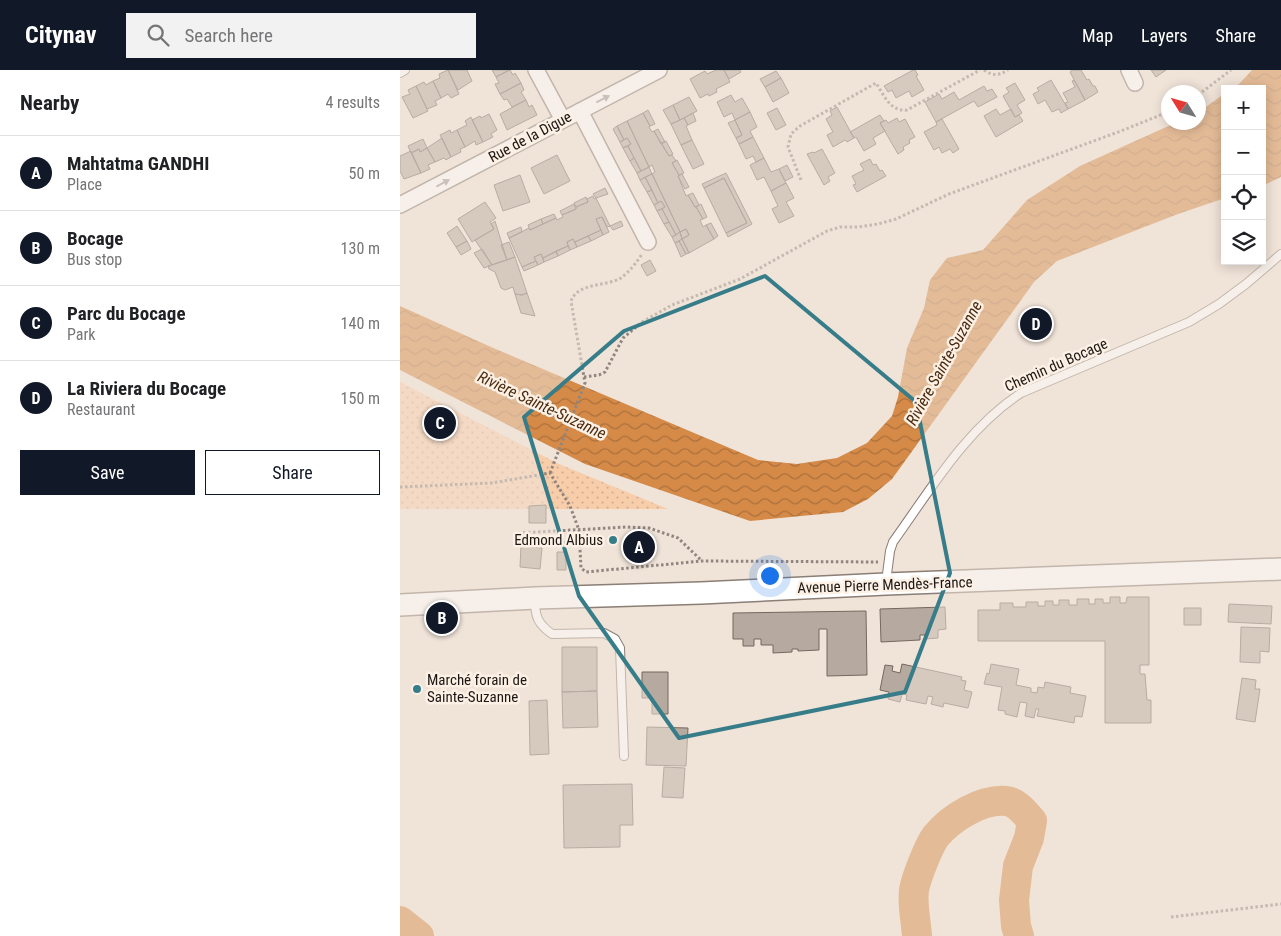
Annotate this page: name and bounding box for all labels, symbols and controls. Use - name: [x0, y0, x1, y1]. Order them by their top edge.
- search box: [126, 13, 476, 58]
- text: Citynav: [25, 21, 96, 49]
- icon: search: [144, 21, 172, 49]
- text: Search here: [184, 24, 273, 47]
- text: Map: [1082, 25, 1113, 46]
- text: Layers: [1141, 25, 1188, 46]
- text: Share: [1216, 25, 1256, 46]
- north arrow: [1161, 85, 1206, 130]
- map controls: [1221, 85, 1266, 265]
- button: +: [1221, 85, 1266, 130]
- text: Nearby: [20, 91, 79, 115]
- text: 4 results: [325, 93, 380, 112]
- one-way arrow: [596, 95, 610, 103]
- street label: Rue de la Digue: [485, 108, 575, 166]
- button: −: [1221, 130, 1266, 175]
- text: Mahtatma GANDHI: [67, 152, 209, 175]
- text: A: [31, 164, 41, 183]
- text: 50 m: [348, 164, 380, 183]
- text: Place: [67, 175, 102, 194]
- button: locate: [1221, 175, 1266, 220]
- one-way arrow: [436, 179, 451, 187]
- button: layers: [1221, 220, 1266, 265]
- text: Bocage: [67, 227, 123, 250]
- text: B: [32, 239, 40, 258]
- text: 130 m: [341, 239, 380, 258]
- text: Bus stop: [67, 250, 122, 269]
- water label: Rivière Sainte-Suzanne: [902, 298, 986, 428]
- text: Parc du Bocage: [67, 302, 185, 325]
- pin: D: [1020, 305, 1052, 343]
- text: C: [31, 314, 41, 333]
- text: 140 m: [341, 314, 380, 333]
- text: Park: [67, 325, 96, 344]
- street label: Chemin du Bocage: [1002, 334, 1110, 396]
- water label: Rivière Sainte-Suzanne: [475, 367, 609, 443]
- text: La Riviera du Bocage: [67, 377, 226, 400]
- text: D: [31, 389, 41, 408]
- text: 150 m: [341, 389, 380, 408]
- text: Restaurant: [67, 400, 135, 419]
- pin: C: [424, 404, 456, 442]
- button: Save: [20, 450, 195, 495]
- button: Share: [205, 450, 380, 495]
- pin: A: [623, 528, 655, 566]
- place label: Edmond Albius: [514, 531, 603, 549]
- marker: Edmond Albius: [607, 534, 619, 546]
- your location: [757, 563, 783, 589]
- street label: Avenue Pierre Mendès-France: [797, 573, 973, 597]
- pin: B: [426, 599, 458, 637]
- place label: Marché forain de Sainte-Suzanne: [427, 671, 527, 706]
- marker: Marché forain de Sainte-Suzanne: [411, 683, 423, 695]

